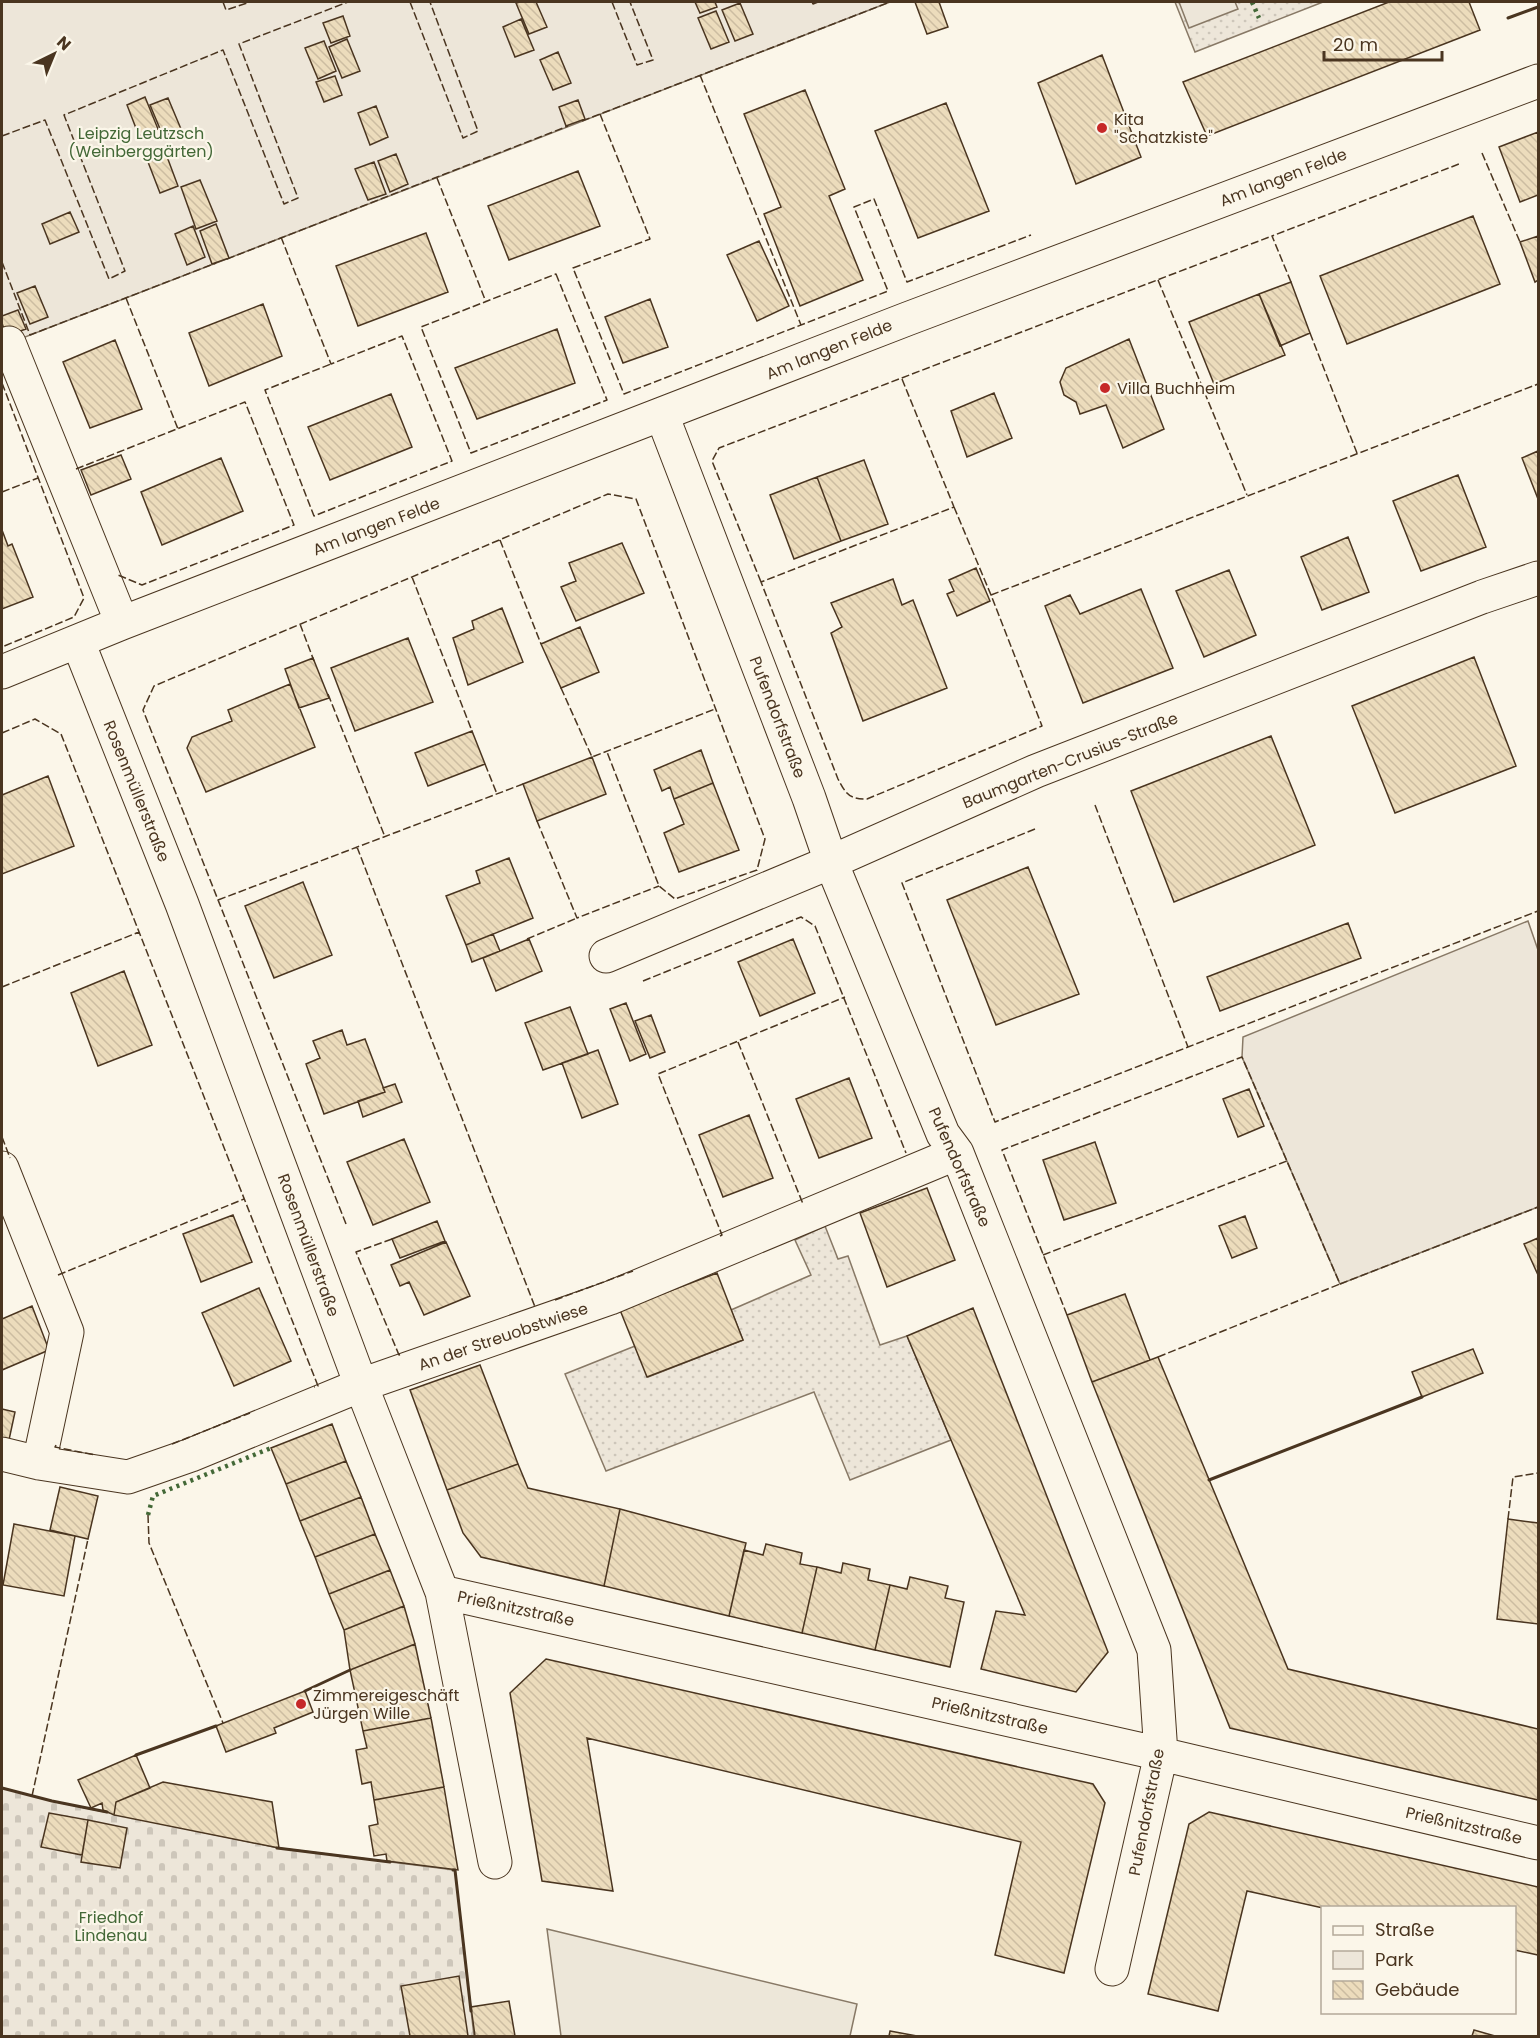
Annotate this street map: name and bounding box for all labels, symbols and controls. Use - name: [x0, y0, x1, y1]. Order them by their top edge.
- north arrow: [24, 24, 84, 84]
- scale bar: [1324, 24, 1442, 62]
- text: N: [52, 31, 76, 56]
- text: 20 m: [1333, 32, 1378, 57]
- place label: Kita "Schatzkiste": [1114, 108, 1213, 149]
- marker: Kita "Schatzkiste": [1095, 121, 1109, 135]
- park label: Leipzig Leutzsch (Weinberggärten): [68, 122, 214, 163]
- street label: Am langen Felde: [1216, 143, 1350, 212]
- street label: Am langen Felde: [763, 314, 896, 385]
- place label: Villa Buchheim: [1117, 377, 1235, 400]
- marker: Villa Buchheim: [1098, 381, 1112, 395]
- street label: Am langen Felde: [309, 492, 443, 561]
- street label: Pufendorfstraße: [744, 653, 811, 782]
- street label: Baumgarten-Crusius-Straße: [959, 707, 1182, 814]
- street label: Rosenmüllerstraße: [98, 717, 175, 865]
- street label: Pufendorfstraße: [923, 1104, 996, 1231]
- street label: Rosenmüllerstraße: [272, 1170, 345, 1320]
- street label: An der Streuobstwiese: [415, 1297, 591, 1376]
- street label: Prießnitzstraße: [455, 1585, 577, 1632]
- place label: Zimmereigeschäft Jürgen Wille: [313, 1684, 459, 1725]
- street label: Prießnitzstraße: [929, 1691, 1051, 1740]
- marker: Zimmereigeschäft Jürgen Wille: [294, 1697, 308, 1711]
- street label: Pufendorfstraße: [1123, 1747, 1170, 1878]
- street label: Prießnitzstraße: [1403, 1801, 1525, 1850]
- park label: Friedhof Lindenau: [74, 1906, 148, 1947]
- legend: [1321, 1906, 1516, 2014]
- text: Straße: [1375, 1917, 1434, 1942]
- text: Park: [1375, 1947, 1414, 1972]
- text: Gebäude: [1375, 1977, 1459, 2002]

